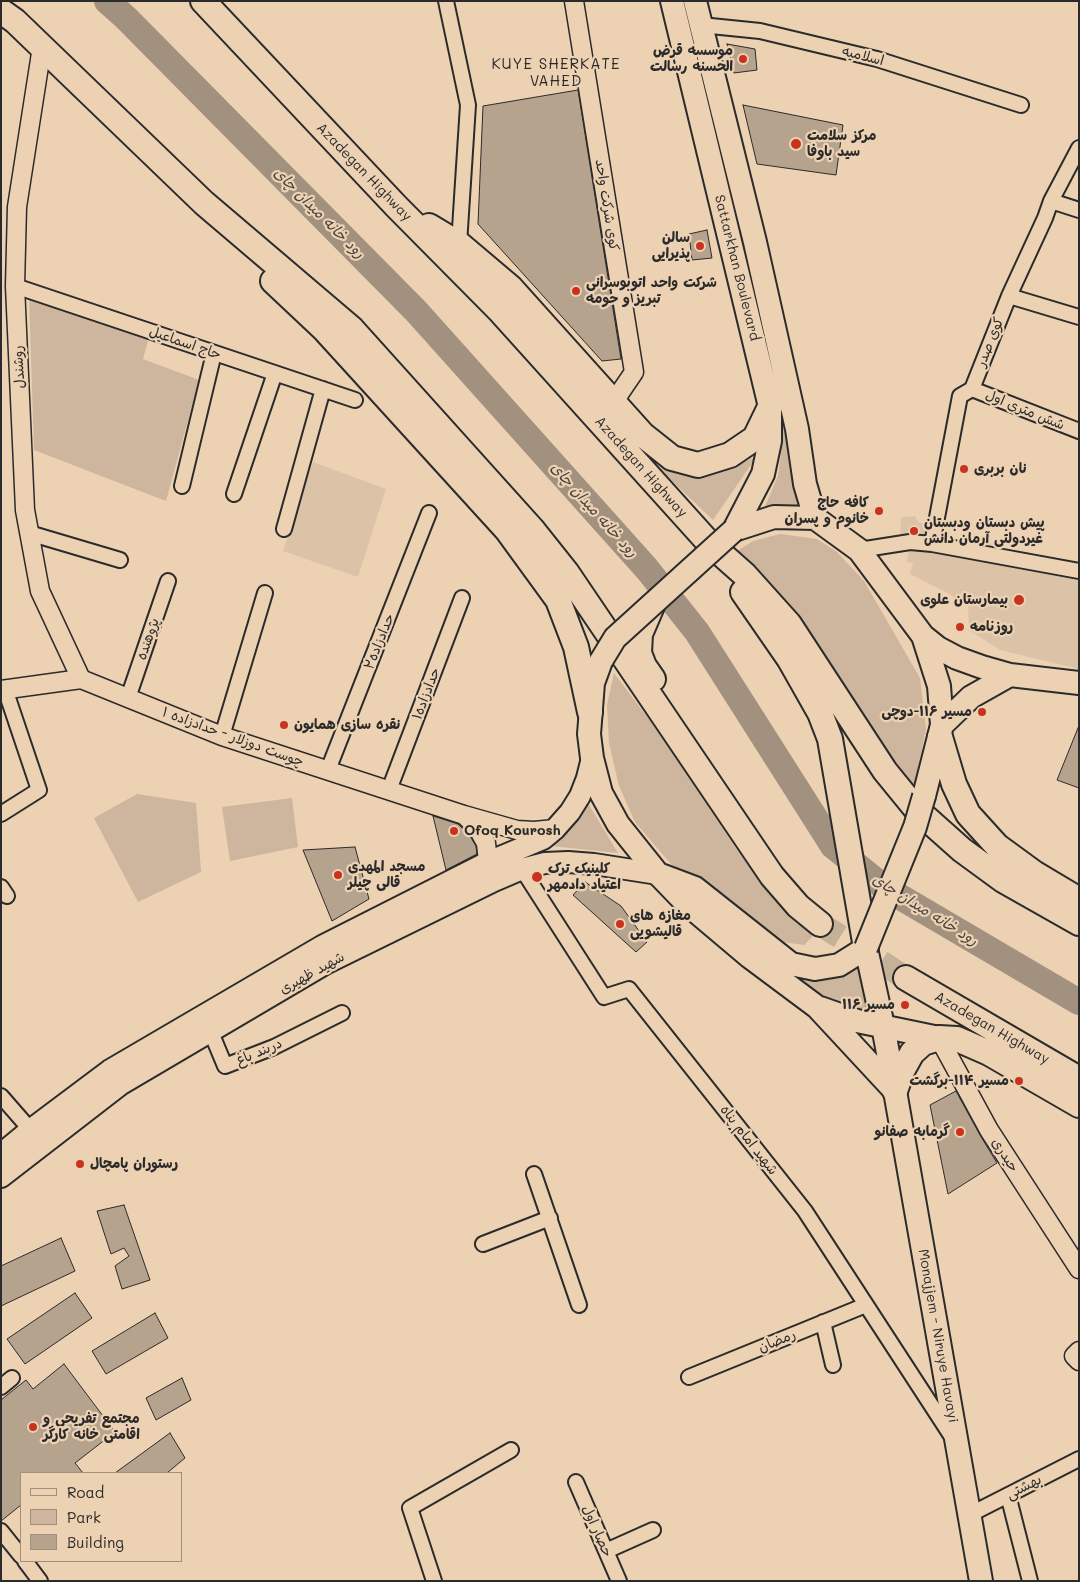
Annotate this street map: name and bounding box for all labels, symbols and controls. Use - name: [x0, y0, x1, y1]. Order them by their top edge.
- place label: موسسه قرض الحسنه رسالت: [650, 43, 733, 75]
- street label: اسلامیه: [840, 43, 886, 69]
- marker: موسسه قرض الحسنه رسالت: [737, 53, 749, 65]
- district label: KUYE SHERKATE VAHED: [490, 55, 622, 90]
- street label: Azadegan Highway: [313, 119, 415, 225]
- place label: مرکز سلامت سید باوفا: [807, 128, 876, 160]
- marker: مرکز سلامت سید باوفا: [789, 137, 803, 151]
- street label: کوی شرکت واحد: [591, 158, 623, 252]
- water label: رود خانه میدان چای: [270, 164, 368, 262]
- street label: Sattarkhan Boulevard: [711, 193, 763, 343]
- place label: سالن پذیرایی: [652, 230, 690, 262]
- marker: سالن پذیرایی: [694, 240, 706, 252]
- place label: شرکت واحد اتوبوسرانی تبریز و حومه: [586, 275, 717, 308]
- marker: شرکت واحد اتوبوسرانی تبریز و حومه: [570, 285, 582, 297]
- street label: کوی صدر: [973, 315, 1007, 369]
- street label: حاج اسماعیل: [147, 323, 223, 363]
- street label: روشندل: [9, 345, 29, 389]
- street label: شش متری اول: [983, 386, 1067, 434]
- street label: Azadegan Highway: [591, 413, 691, 521]
- water label: رود خانه میدان چای: [547, 459, 641, 561]
- place label: نان بربری: [974, 461, 1027, 477]
- marker: نان بربری: [958, 463, 970, 475]
- place label: کافه حاج‌ خانوم‌ و پسران: [785, 495, 869, 528]
- marker: کافه حاج‌ خانوم‌ و پسران: [873, 505, 885, 517]
- place label: پیش دبستان ودبستان غیردولتی آرمان دانش: [924, 515, 1044, 548]
- marker: پیش دبستان ودبستان غیردولتی آرمان دانش: [908, 525, 920, 537]
- place label: بیمارستان علوی: [920, 592, 1008, 608]
- marker: بیمارستان علوی: [1012, 593, 1026, 607]
- street label: حدادزاده۲: [360, 612, 398, 672]
- street label: پژوهنده: [133, 616, 163, 662]
- place label: روزنامه: [970, 619, 1013, 635]
- marker: روزنامه: [954, 621, 966, 633]
- street label: حدادزاده۱: [409, 666, 443, 722]
- street label: چوست دوزلار - حدادزاده ۱: [160, 704, 306, 770]
- place label: مسیر ۱۱۶-دوچی: [881, 704, 972, 720]
- marker: مسیر ۱۱۶-دوچی: [976, 706, 988, 718]
- place label: نقره سازی همایون: [294, 717, 400, 733]
- marker: نقره سازی همایون: [278, 719, 290, 731]
- place label: Ofoq Kourosh: [464, 823, 561, 839]
- marker: Ofoq Kourosh: [448, 825, 460, 837]
- place label: مسجد المهدی قالی چیلر: [348, 859, 425, 892]
- place label: کلینیک ترک اعتیاد دادمهر: [548, 861, 621, 894]
- marker: مسجد المهدی قالی چیلر: [332, 869, 344, 881]
- marker: کلینیک ترک اعتیاد دادمهر: [530, 870, 544, 884]
- water label: رود خانه میدان چای: [869, 870, 981, 950]
- place label: مغازه های قالیشویی: [630, 908, 691, 940]
- marker: مغازه های قالیشویی: [614, 918, 626, 930]
- street label: شهید ظهیری: [277, 948, 347, 998]
- street label: Azadegan Highway: [932, 988, 1052, 1068]
- place label: مسیر ۱۱۶: [842, 997, 895, 1013]
- marker: مسیر ۱۱۶: [899, 999, 911, 1011]
- street label: دربند باغ: [233, 1035, 285, 1069]
- place label: مسیر ۱۱۴-برگشت: [909, 1073, 1009, 1089]
- marker: مسیر ۱۱۴-برگشت: [1013, 1075, 1025, 1087]
- street label: شهید امام پناه: [717, 1102, 781, 1178]
- place label: گرمابه صفانو: [875, 1124, 950, 1140]
- marker: گرمابه صفانو: [954, 1126, 966, 1138]
- street label: حیدری: [988, 1135, 1022, 1175]
- place label: رستوران پامچال: [90, 1156, 178, 1172]
- marker: رستوران پامچال: [74, 1158, 86, 1170]
- street label: Monajjem - Niruye Havayi: [914, 1248, 962, 1424]
- street label: رمضان: [756, 1326, 798, 1356]
- place label: مجتمع تفریحی و اقامتی خانه کارگر: [43, 1411, 140, 1444]
- marker: مجتمع تفریحی و اقامتی خانه کارگر: [27, 1421, 39, 1433]
- street label: بهشتی: [1003, 1471, 1045, 1503]
- legend: [20, 1472, 182, 1562]
- text: Road: [67, 1482, 104, 1502]
- street label: حصار اول: [578, 1503, 616, 1559]
- text: Park: [67, 1507, 101, 1527]
- text: Building: [67, 1532, 124, 1552]

